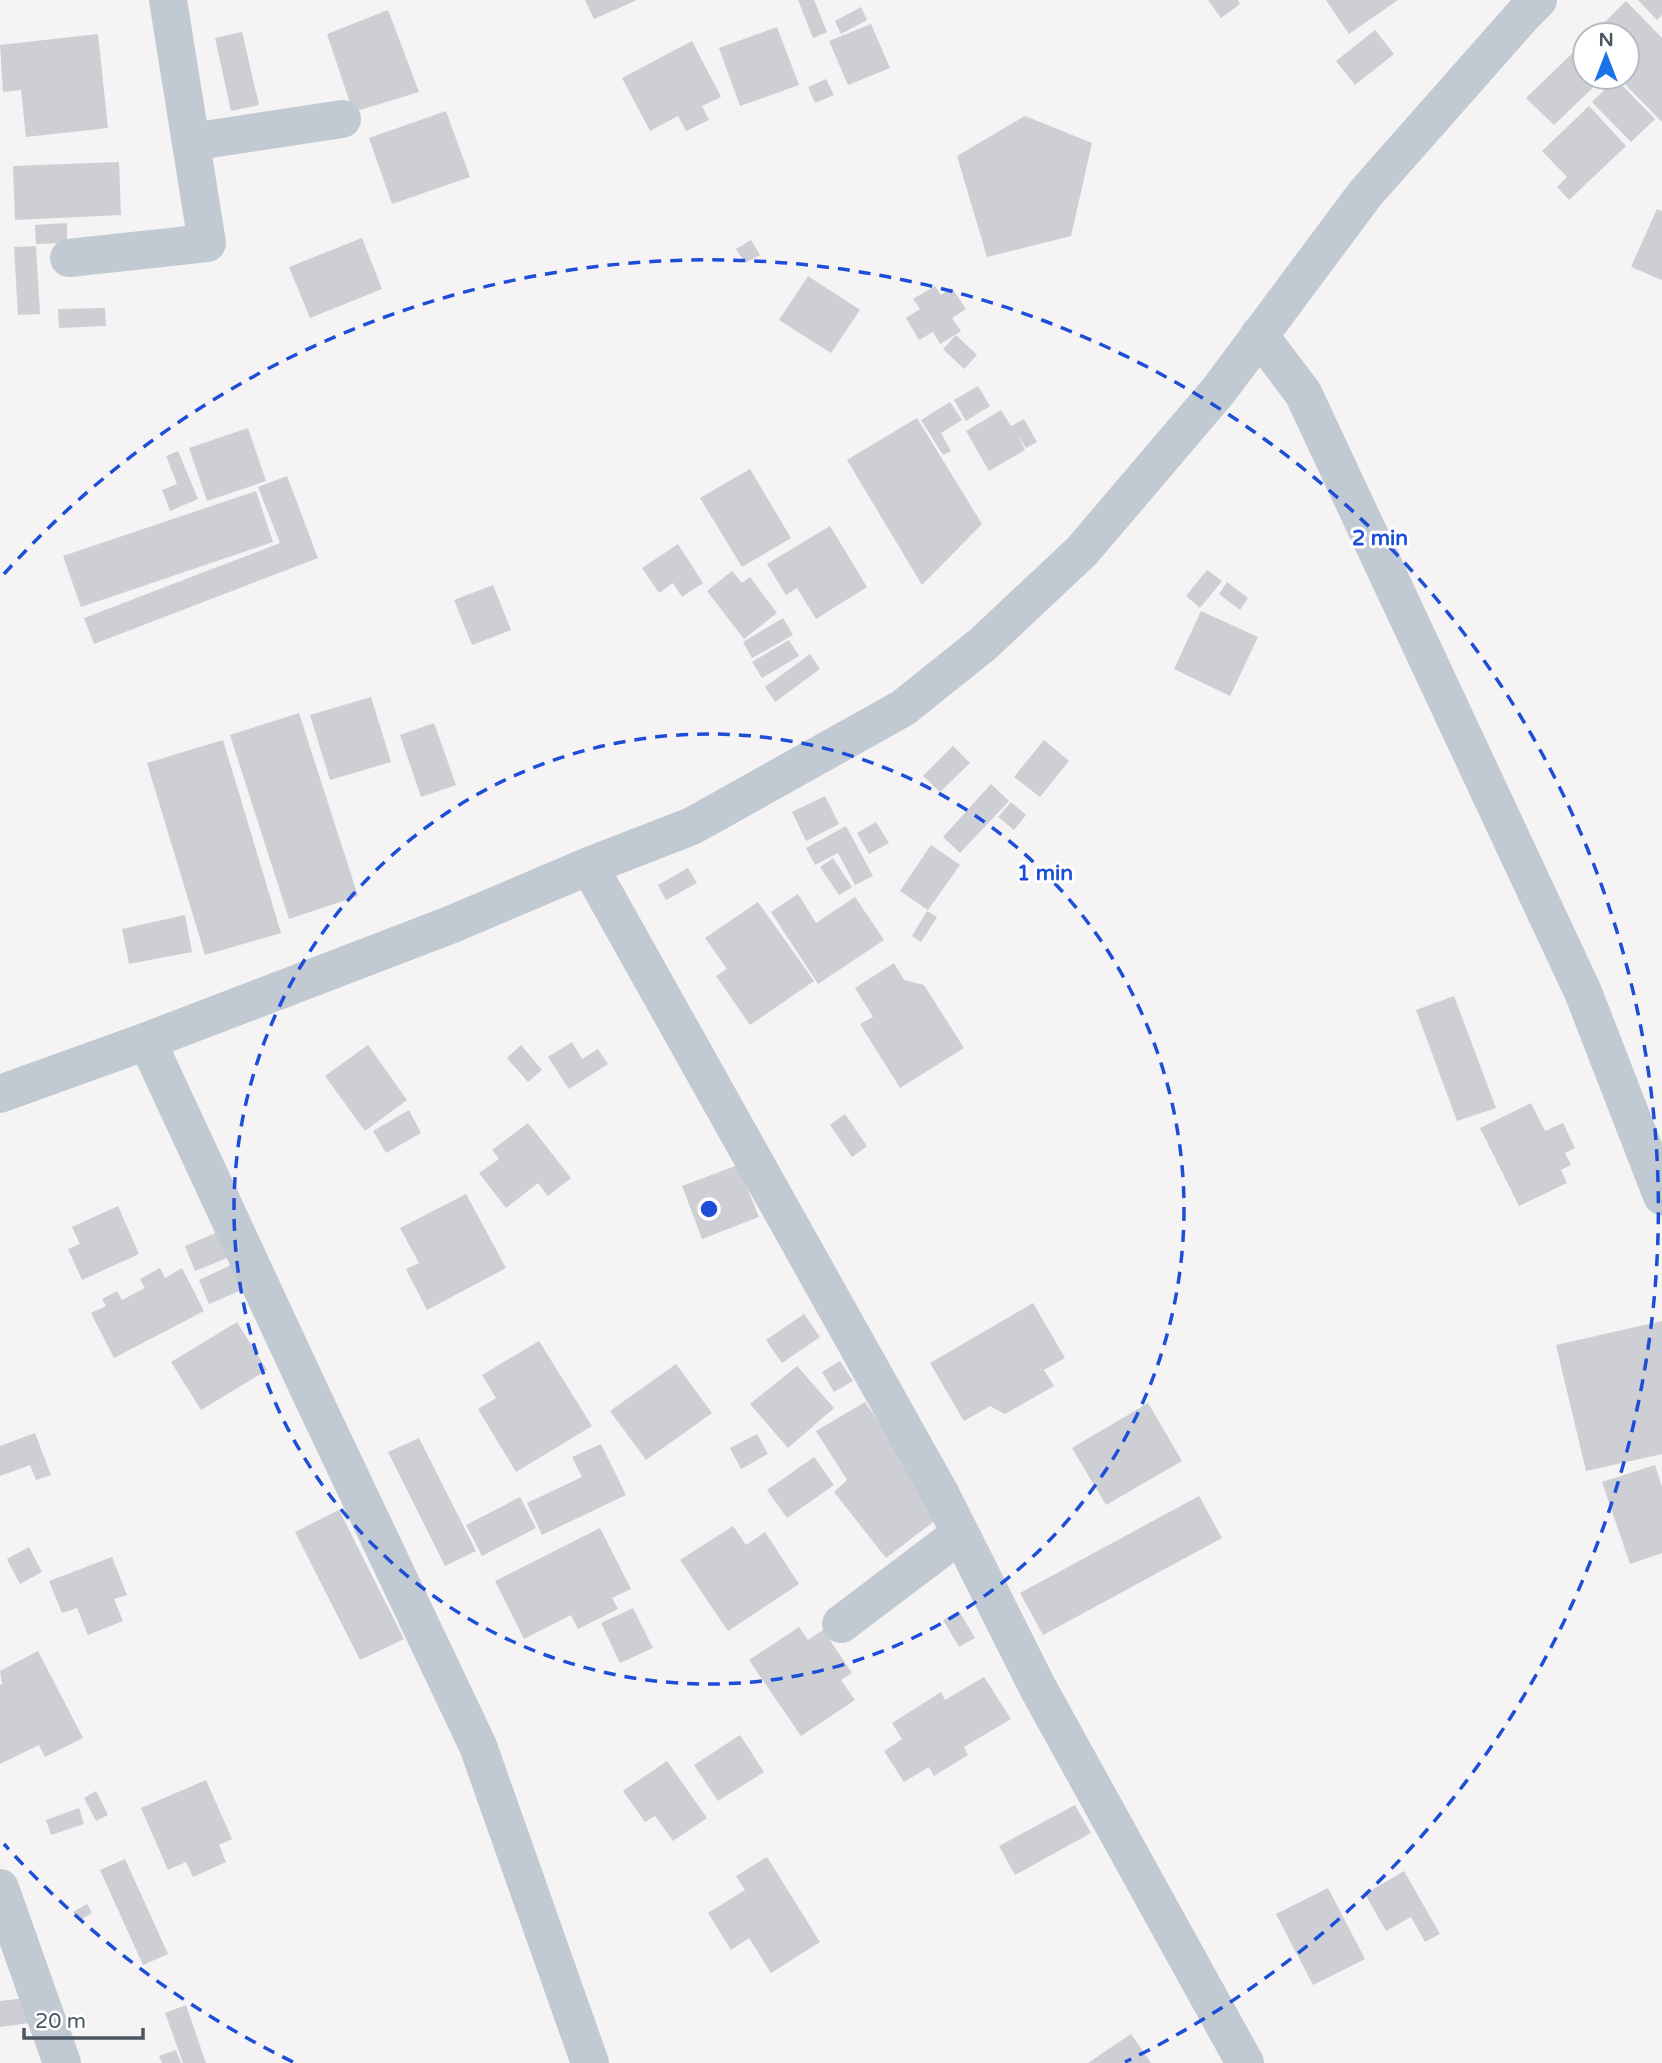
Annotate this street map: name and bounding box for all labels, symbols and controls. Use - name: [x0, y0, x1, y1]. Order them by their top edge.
- north arrow: [1571, 21, 1641, 91]
- text: N: [1598, 29, 1614, 51]
- text: 2 min: [1352, 526, 1408, 551]
- text: 1 min: [1017, 861, 1073, 886]
- centre of rings: [697, 1197, 721, 1221]
- scale bar: [24, 1996, 144, 2040]
- text: 20 m: [35, 2009, 86, 2034]

